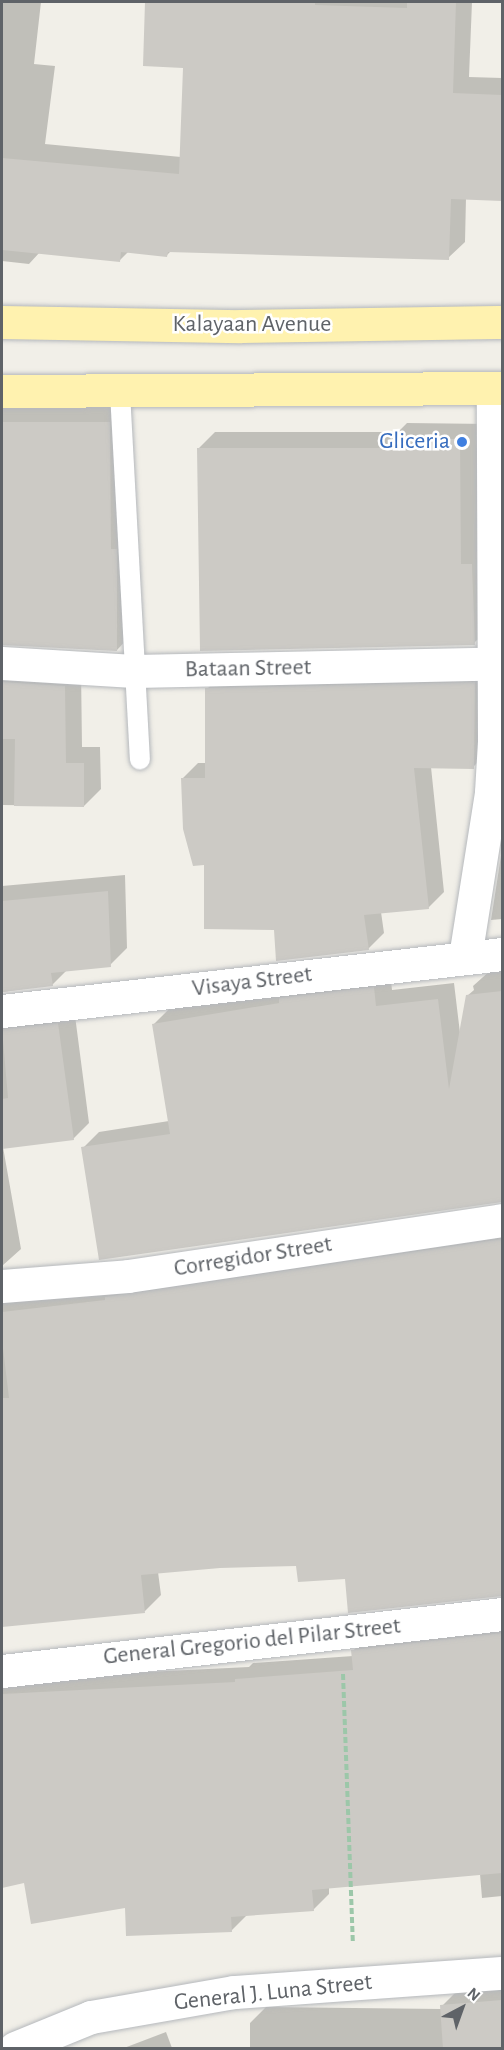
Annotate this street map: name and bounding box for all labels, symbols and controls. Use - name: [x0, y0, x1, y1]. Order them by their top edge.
- street label: Kalayaan Avenue: [173, 311, 331, 339]
- place label: Gliceria: [379, 428, 450, 456]
- marker: Gliceria: [455, 435, 469, 449]
- street label: Bataan Street: [185, 653, 311, 685]
- street label: Visaya Street: [190, 960, 314, 1004]
- street label: Corregidor Street: [172, 1230, 334, 1284]
- street label: General Gregorio del Pilar Street: [102, 1612, 402, 1672]
- street label: General J. Luna Street: [173, 1968, 373, 2018]
- north arrow: [432, 1978, 492, 2038]
- text: N: [464, 1985, 483, 2004]

